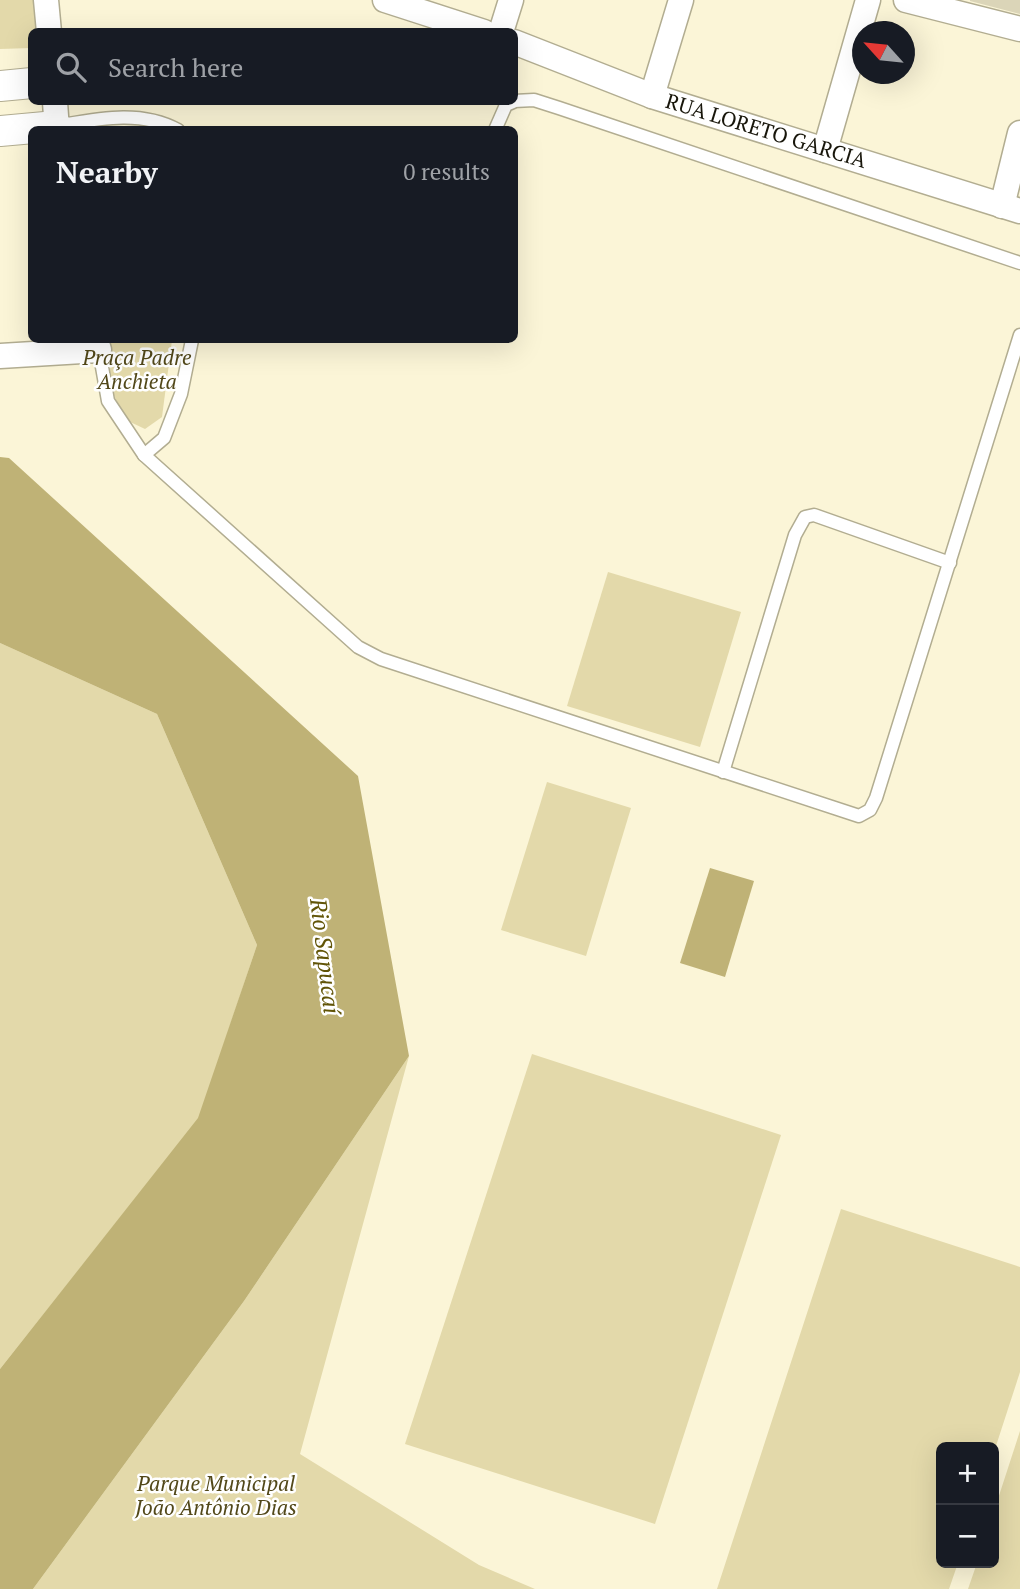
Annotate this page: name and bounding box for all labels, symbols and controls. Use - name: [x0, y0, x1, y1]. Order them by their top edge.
- north arrow: [852, 21, 915, 84]
- search box: [28, 28, 518, 105]
- icon: search: [52, 48, 90, 86]
- text: Search here: [108, 50, 243, 84]
- street label: RUA LORETO GARCIA: [662, 86, 871, 174]
- text: Nearby: [56, 152, 158, 192]
- text: 0 results: [403, 156, 490, 187]
- park label: Praça Padre Anchieta: [81, 343, 192, 395]
- water label: Rio Sapucaí: [303, 896, 348, 1018]
- map controls: [936, 1442, 999, 1568]
- button: +: [936, 1442, 999, 1505]
- park label: Parque Municipal João Antônio Dias: [134, 1469, 297, 1521]
- button: −: [936, 1505, 999, 1568]

